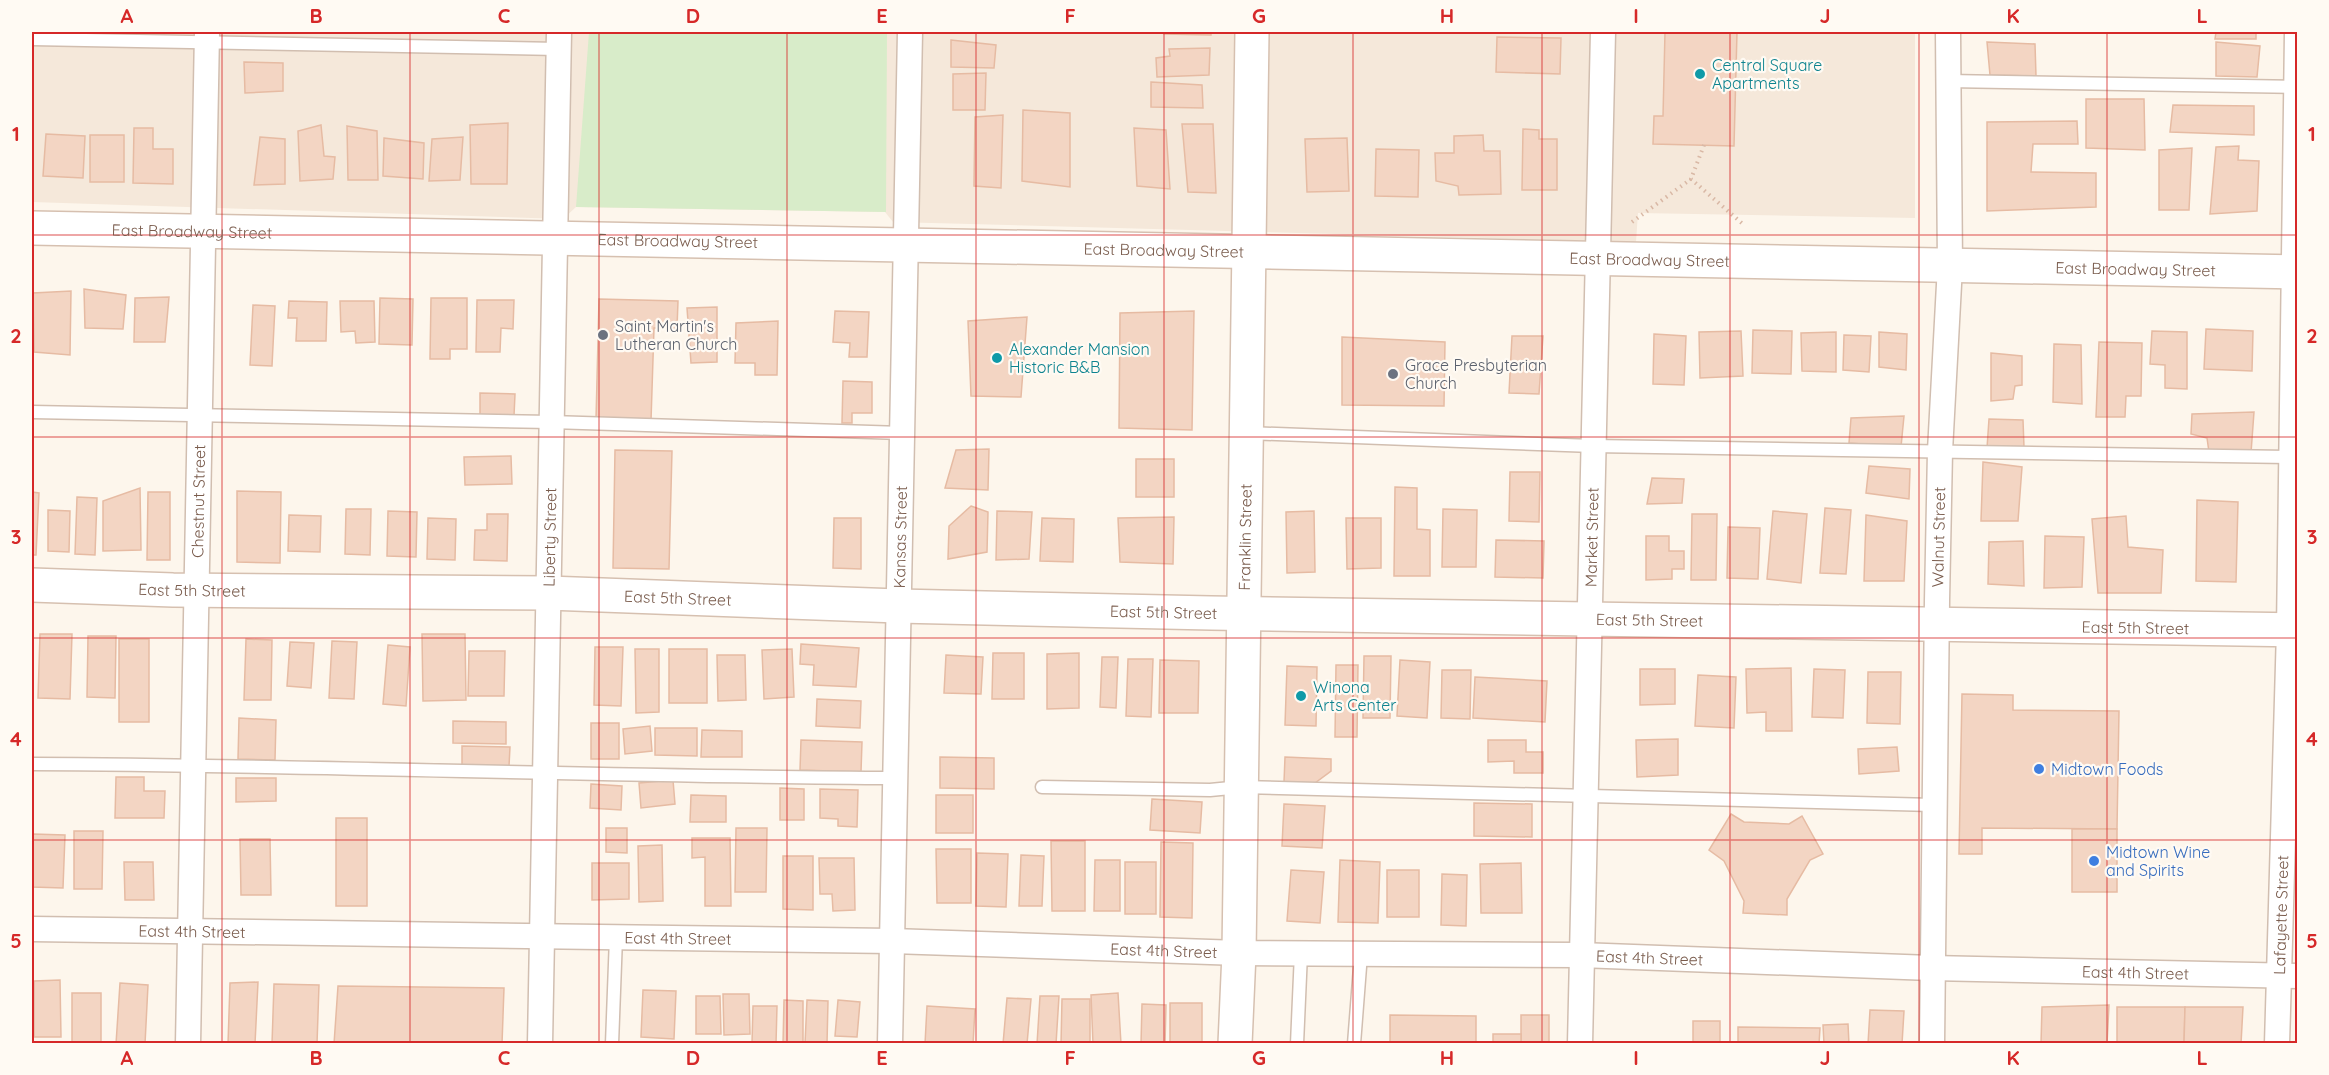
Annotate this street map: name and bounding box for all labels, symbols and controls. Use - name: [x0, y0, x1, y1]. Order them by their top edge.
- text: A: [121, 3, 134, 28]
- text: B: [309, 3, 323, 28]
- text: C: [498, 3, 511, 28]
- text: D: [686, 3, 700, 28]
- text: E: [876, 3, 888, 28]
- text: F: [1064, 3, 1076, 28]
- text: G: [1252, 3, 1266, 28]
- text: H: [1440, 3, 1454, 28]
- text: I: [1633, 3, 1639, 28]
- text: J: [1819, 3, 1831, 28]
- text: K: [2006, 3, 2020, 28]
- text: L: [2196, 3, 2208, 28]
- place label: Central Square Apartments: [1712, 55, 1822, 93]
- marker: Central Square Apartments: [1693, 67, 1707, 81]
- text: 1: [12, 121, 20, 146]
- text: 1: [2308, 121, 2316, 146]
- street label: East Broadway Street: [112, 220, 272, 243]
- street label: East Broadway Street: [597, 229, 758, 252]
- street label: East Broadway Street: [1083, 238, 1244, 262]
- street label: East Broadway Street: [1569, 248, 1730, 271]
- street label: East Broadway Street: [2055, 257, 2216, 280]
- place label: Saint Martin's Lutheran Church: [615, 316, 737, 354]
- text: 2: [10, 323, 22, 348]
- text: 2: [2306, 323, 2318, 348]
- marker: Saint Martin's Lutheran Church: [596, 328, 610, 342]
- place label: Alexander Mansion Historic B&B: [1009, 339, 1150, 377]
- marker: Alexander Mansion Historic B&B: [990, 351, 1004, 365]
- place label: Grace Presbyterian Church: [1405, 355, 1547, 393]
- marker: Grace Presbyterian Church: [1386, 367, 1400, 381]
- street label: Chestnut Street: [187, 444, 209, 558]
- street label: Franklin Street: [1234, 484, 1256, 591]
- street label: Kansas Street: [889, 486, 911, 589]
- street label: Liberty Street: [539, 487, 560, 587]
- street label: Market Street: [1580, 487, 1603, 587]
- street label: Walnut Street: [1927, 487, 1949, 588]
- text: 3: [11, 524, 21, 549]
- text: 3: [2307, 524, 2317, 549]
- street label: East 5th Street: [138, 579, 246, 601]
- street label: East 5th Street: [624, 586, 732, 610]
- street label: East 5th Street: [1110, 601, 1218, 623]
- street label: East 5th Street: [1596, 609, 1703, 631]
- street label: East 5th Street: [2082, 617, 2189, 638]
- place label: Winona Arts Center: [1313, 677, 1396, 715]
- marker: Winona Arts Center: [1294, 689, 1308, 703]
- text: 4: [10, 726, 22, 751]
- text: 4: [2306, 726, 2318, 751]
- place label: Midtown Foods: [2051, 759, 2163, 779]
- marker: Midtown Foods: [2032, 762, 2046, 776]
- place label: Midtown Wine and Spirits: [2106, 842, 2210, 880]
- marker: Midtown Wine and Spirits: [2087, 854, 2101, 868]
- street label: Lafayette Street: [2269, 855, 2292, 975]
- street label: East 4th Street: [138, 920, 246, 942]
- street label: East 4th Street: [624, 927, 732, 949]
- text: 5: [10, 928, 22, 953]
- text: 5: [2306, 928, 2318, 953]
- street label: East 4th Street: [1110, 939, 1218, 962]
- street label: East 4th Street: [1596, 946, 1704, 970]
- street label: East 4th Street: [2082, 961, 2189, 984]
- text: A: [121, 1045, 134, 1070]
- text: B: [309, 1045, 323, 1070]
- text: C: [498, 1045, 511, 1070]
- text: D: [686, 1045, 700, 1070]
- text: E: [876, 1045, 888, 1070]
- text: F: [1064, 1045, 1076, 1070]
- text: G: [1252, 1045, 1266, 1070]
- text: H: [1440, 1045, 1454, 1070]
- text: I: [1633, 1045, 1639, 1070]
- text: J: [1819, 1045, 1831, 1070]
- text: K: [2006, 1045, 2020, 1070]
- text: L: [2196, 1045, 2208, 1070]

